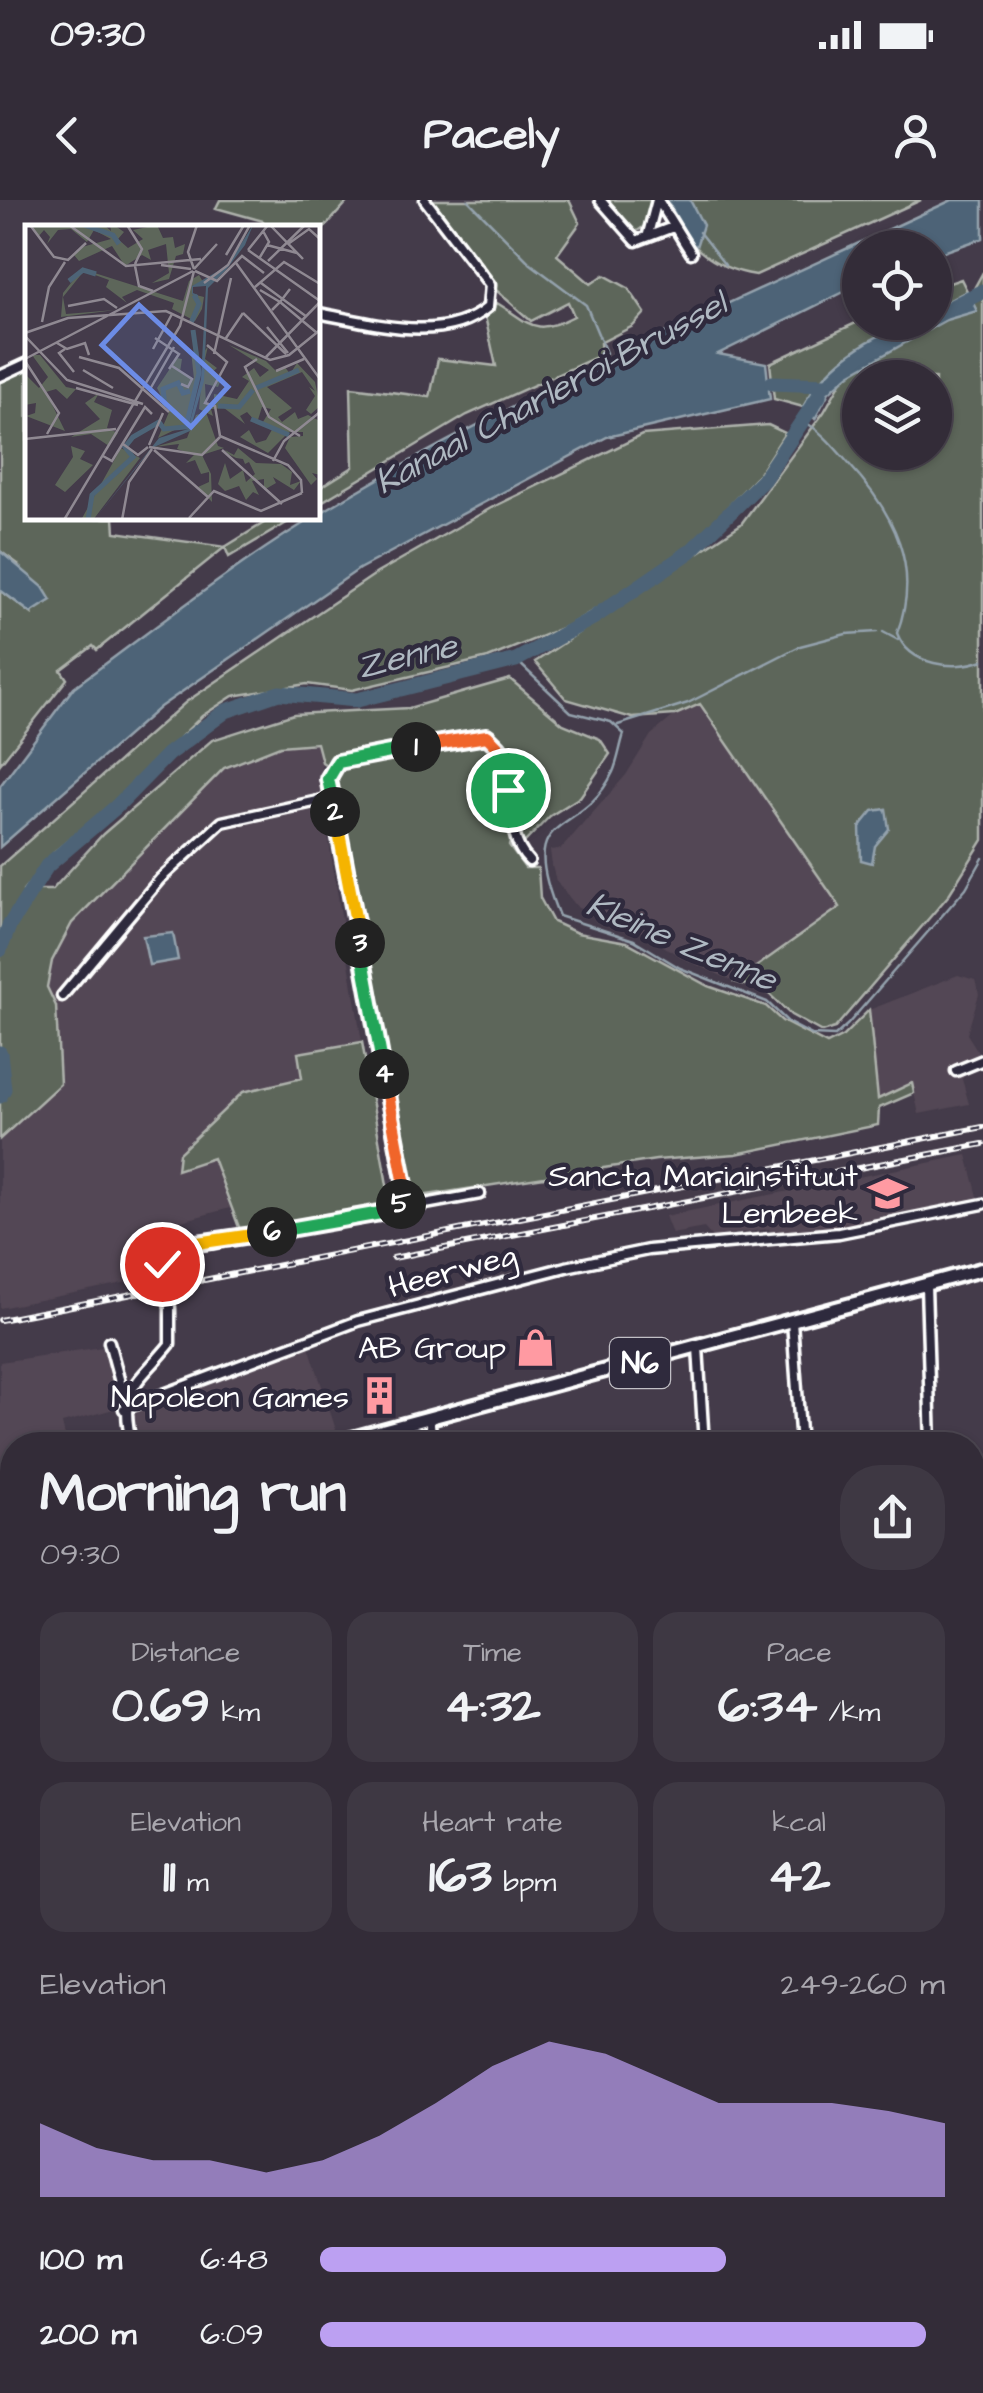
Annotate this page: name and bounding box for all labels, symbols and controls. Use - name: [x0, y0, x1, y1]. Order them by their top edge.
- text: 09:30: [50, 9, 145, 61]
- text: Pacely: [423, 104, 560, 166]
- icon: back: [40, 108, 95, 163]
- icon: person: [888, 108, 943, 163]
- inset map: [25, 225, 320, 520]
- map controls: [842, 230, 952, 470]
- button: locate: [842, 230, 952, 340]
- water label: Kanaal Charleroi-Brussel: [366, 278, 739, 507]
- button: layers: [842, 360, 952, 470]
- water label: Zenne: [353, 621, 464, 692]
- pin: 1: [391, 722, 441, 772]
- text: 1: [414, 727, 418, 766]
- pin: [466, 748, 551, 833]
- icon: arrive: [481, 763, 536, 818]
- pin: 2: [310, 787, 360, 837]
- text: 2: [327, 792, 343, 831]
- water label: Kleine Zenne: [579, 880, 786, 1005]
- pin: 3: [335, 918, 385, 968]
- text: 3: [353, 923, 367, 962]
- pin: 4: [359, 1049, 409, 1099]
- text: 4: [374, 1054, 394, 1093]
- place label: Sancta Mariainstituut Lembeek: [548, 1154, 858, 1236]
- school or university icon: Sancta Mariainstituut Lembeek: [867, 1172, 909, 1214]
- pin: 5: [376, 1179, 426, 1229]
- text: 5: [391, 1184, 411, 1223]
- pin: 6: [247, 1207, 297, 1257]
- text: 6: [263, 1212, 281, 1251]
- pin: [120, 1222, 205, 1307]
- street label: Heerweg: [383, 1233, 522, 1310]
- icon: check: [135, 1237, 190, 1292]
- place label: AB Group: [358, 1326, 506, 1371]
- shop icon: AB Group: [515, 1326, 557, 1368]
- road number: N6: [610, 1338, 670, 1388]
- place label: Napoleon Games: [111, 1375, 349, 1420]
- building icon: Napoleon Games: [358, 1375, 400, 1417]
- text: Morning run: [40, 1456, 346, 1532]
- button: share: [840, 1465, 945, 1570]
- text: 09:30: [40, 1532, 120, 1577]
- text: Distance: [131, 1633, 240, 1672]
- text: Time: [463, 1633, 522, 1672]
- text: Pace: [767, 1633, 832, 1672]
- text: 0.69: [112, 1672, 210, 1741]
- text: 4:32: [444, 1672, 541, 1741]
- text: 6:34: [718, 1672, 817, 1741]
- text: km: [210, 1693, 260, 1732]
- text: /km: [817, 1693, 880, 1732]
- text: Elevation: [131, 1803, 241, 1842]
- text: Heart rate: [422, 1803, 563, 1842]
- text: kcal: [772, 1803, 826, 1842]
- text: 11: [163, 1842, 176, 1911]
- text: 163: [429, 1842, 492, 1911]
- text: 42: [768, 1842, 830, 1911]
- text: m: [176, 1863, 209, 1902]
- text: bpm: [492, 1863, 556, 1902]
- text: Elevation: [40, 1962, 166, 2007]
- text: 249–260 m: [780, 1962, 945, 2007]
- text: 100 m: [40, 2237, 122, 2282]
- text: 6:48: [200, 2237, 268, 2282]
- text: 200 m: [40, 2312, 136, 2357]
- text: 6:09: [200, 2312, 264, 2357]

